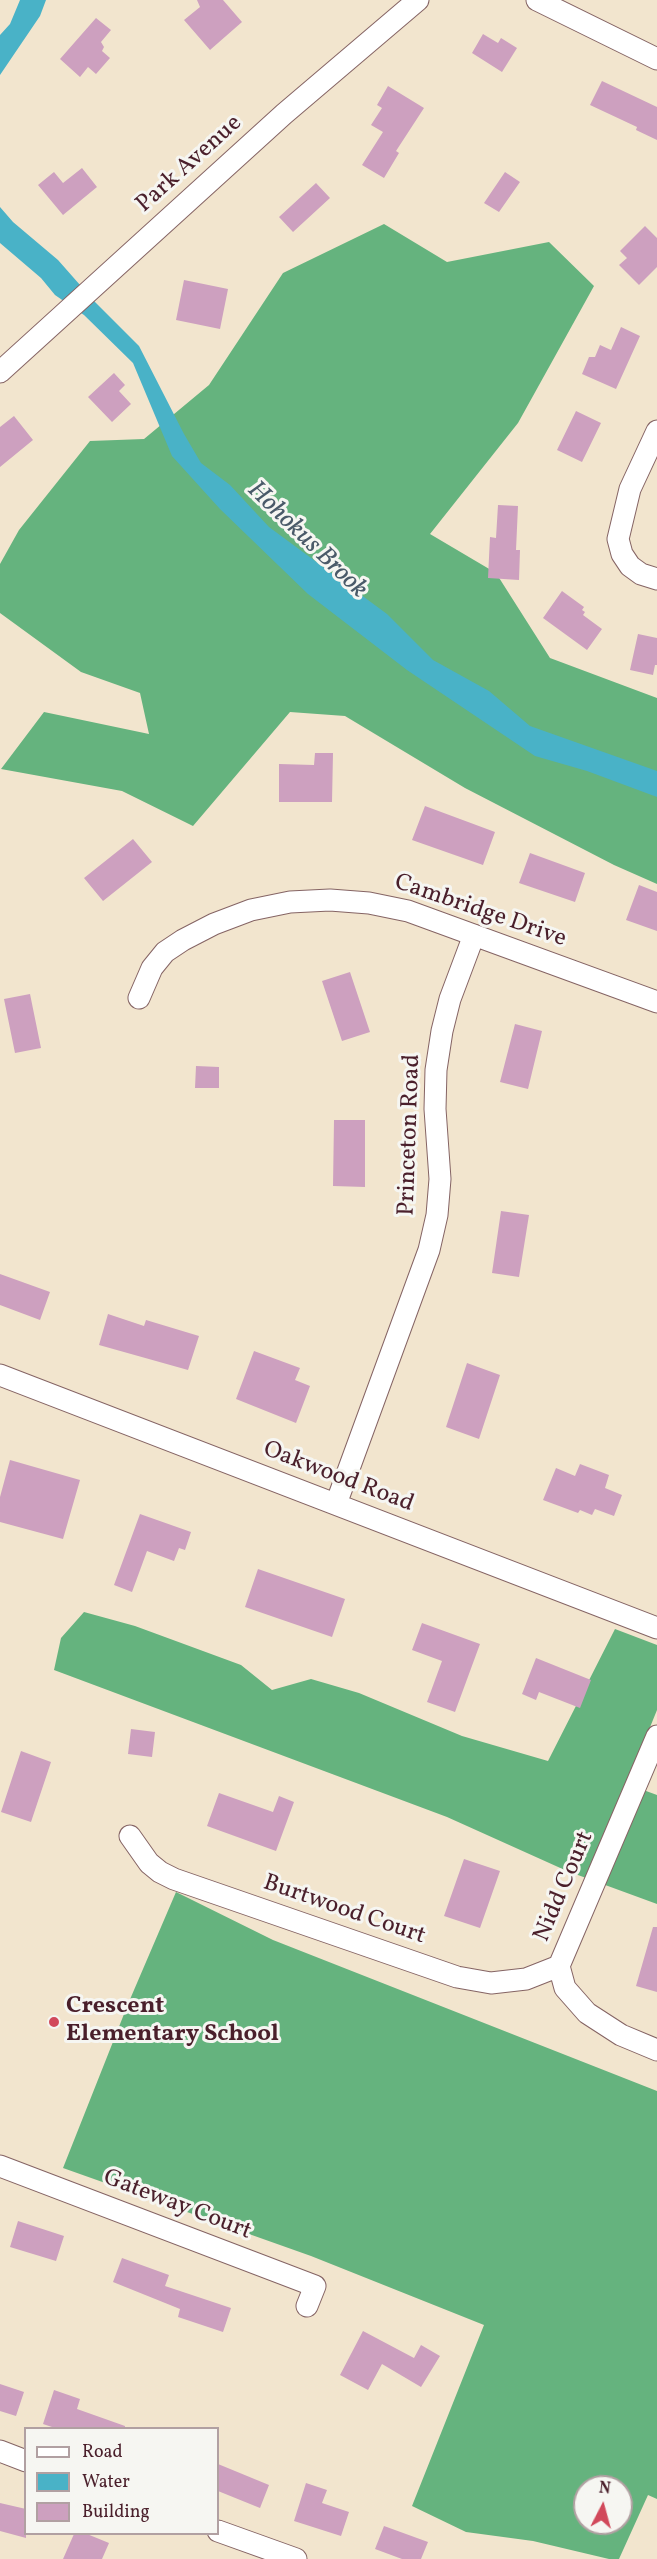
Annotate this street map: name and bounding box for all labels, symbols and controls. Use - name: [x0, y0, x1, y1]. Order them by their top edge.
- street label: Park Avenue: [131, 110, 249, 220]
- water label: Hohokus Brook: [239, 476, 373, 606]
- street label: Cambridge Drive: [390, 869, 570, 955]
- street label: Princeton Road: [394, 1054, 428, 1216]
- street label: Oakwood Road: [259, 1436, 417, 1520]
- street label: Nidd Court: [529, 1827, 601, 1947]
- street label: Burtwood Court: [259, 1870, 429, 1952]
- place label: Crescent Elementary School: [66, 1994, 279, 2050]
- marker: Crescent Elementary School: [47, 2015, 61, 2029]
- street label: Gateway Court: [99, 2165, 255, 2247]
- legend: [24, 2427, 219, 2535]
- text: Road: [82, 2440, 123, 2465]
- text: Water: [82, 2470, 130, 2495]
- north arrow: [573, 2475, 633, 2535]
- text: N: [598, 2478, 612, 2501]
- text: Building: [82, 2500, 150, 2525]

